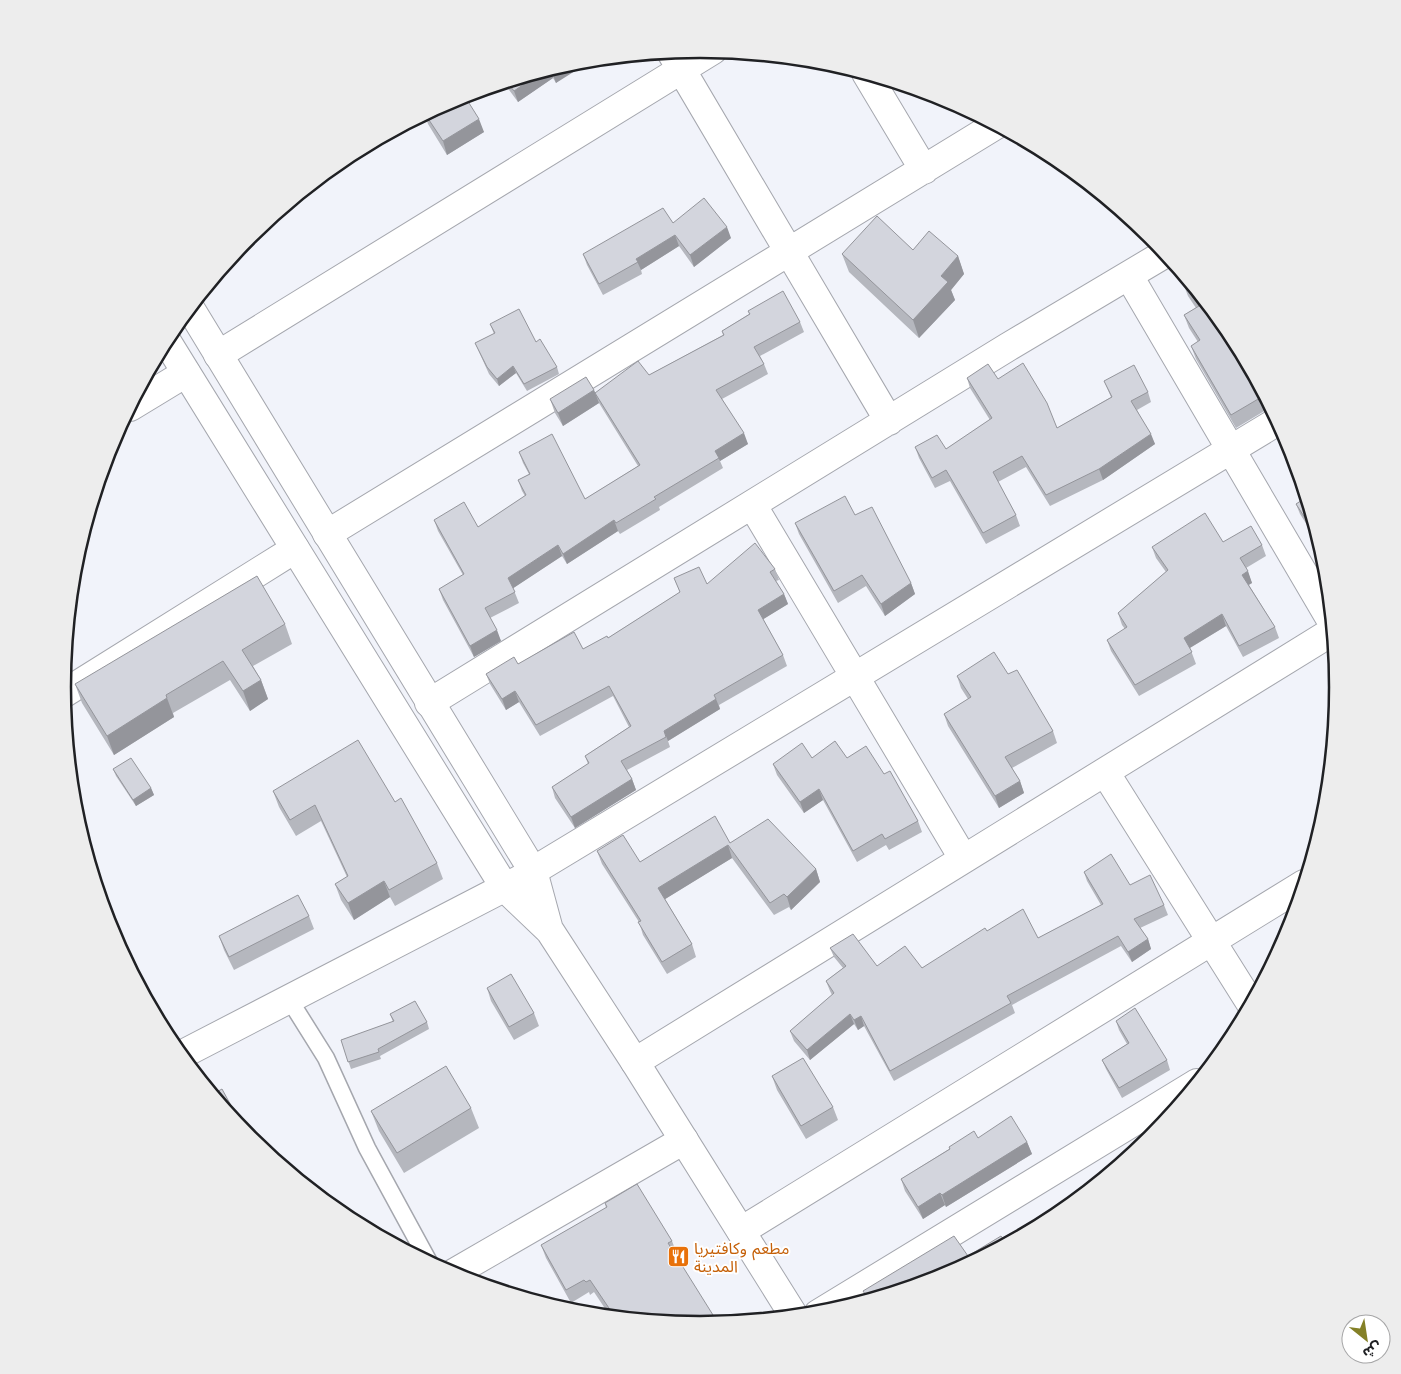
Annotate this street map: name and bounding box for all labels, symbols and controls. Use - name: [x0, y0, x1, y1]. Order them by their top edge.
- place label: مطعم وكافتيريا المدينة: [694, 1239, 789, 1276]
- restaurant icon: مطعم وكافتيريا المدينة: [666, 1245, 690, 1269]
- north arrow: [1341, 1314, 1391, 1364]
- text: ش: [1360, 1339, 1385, 1362]

